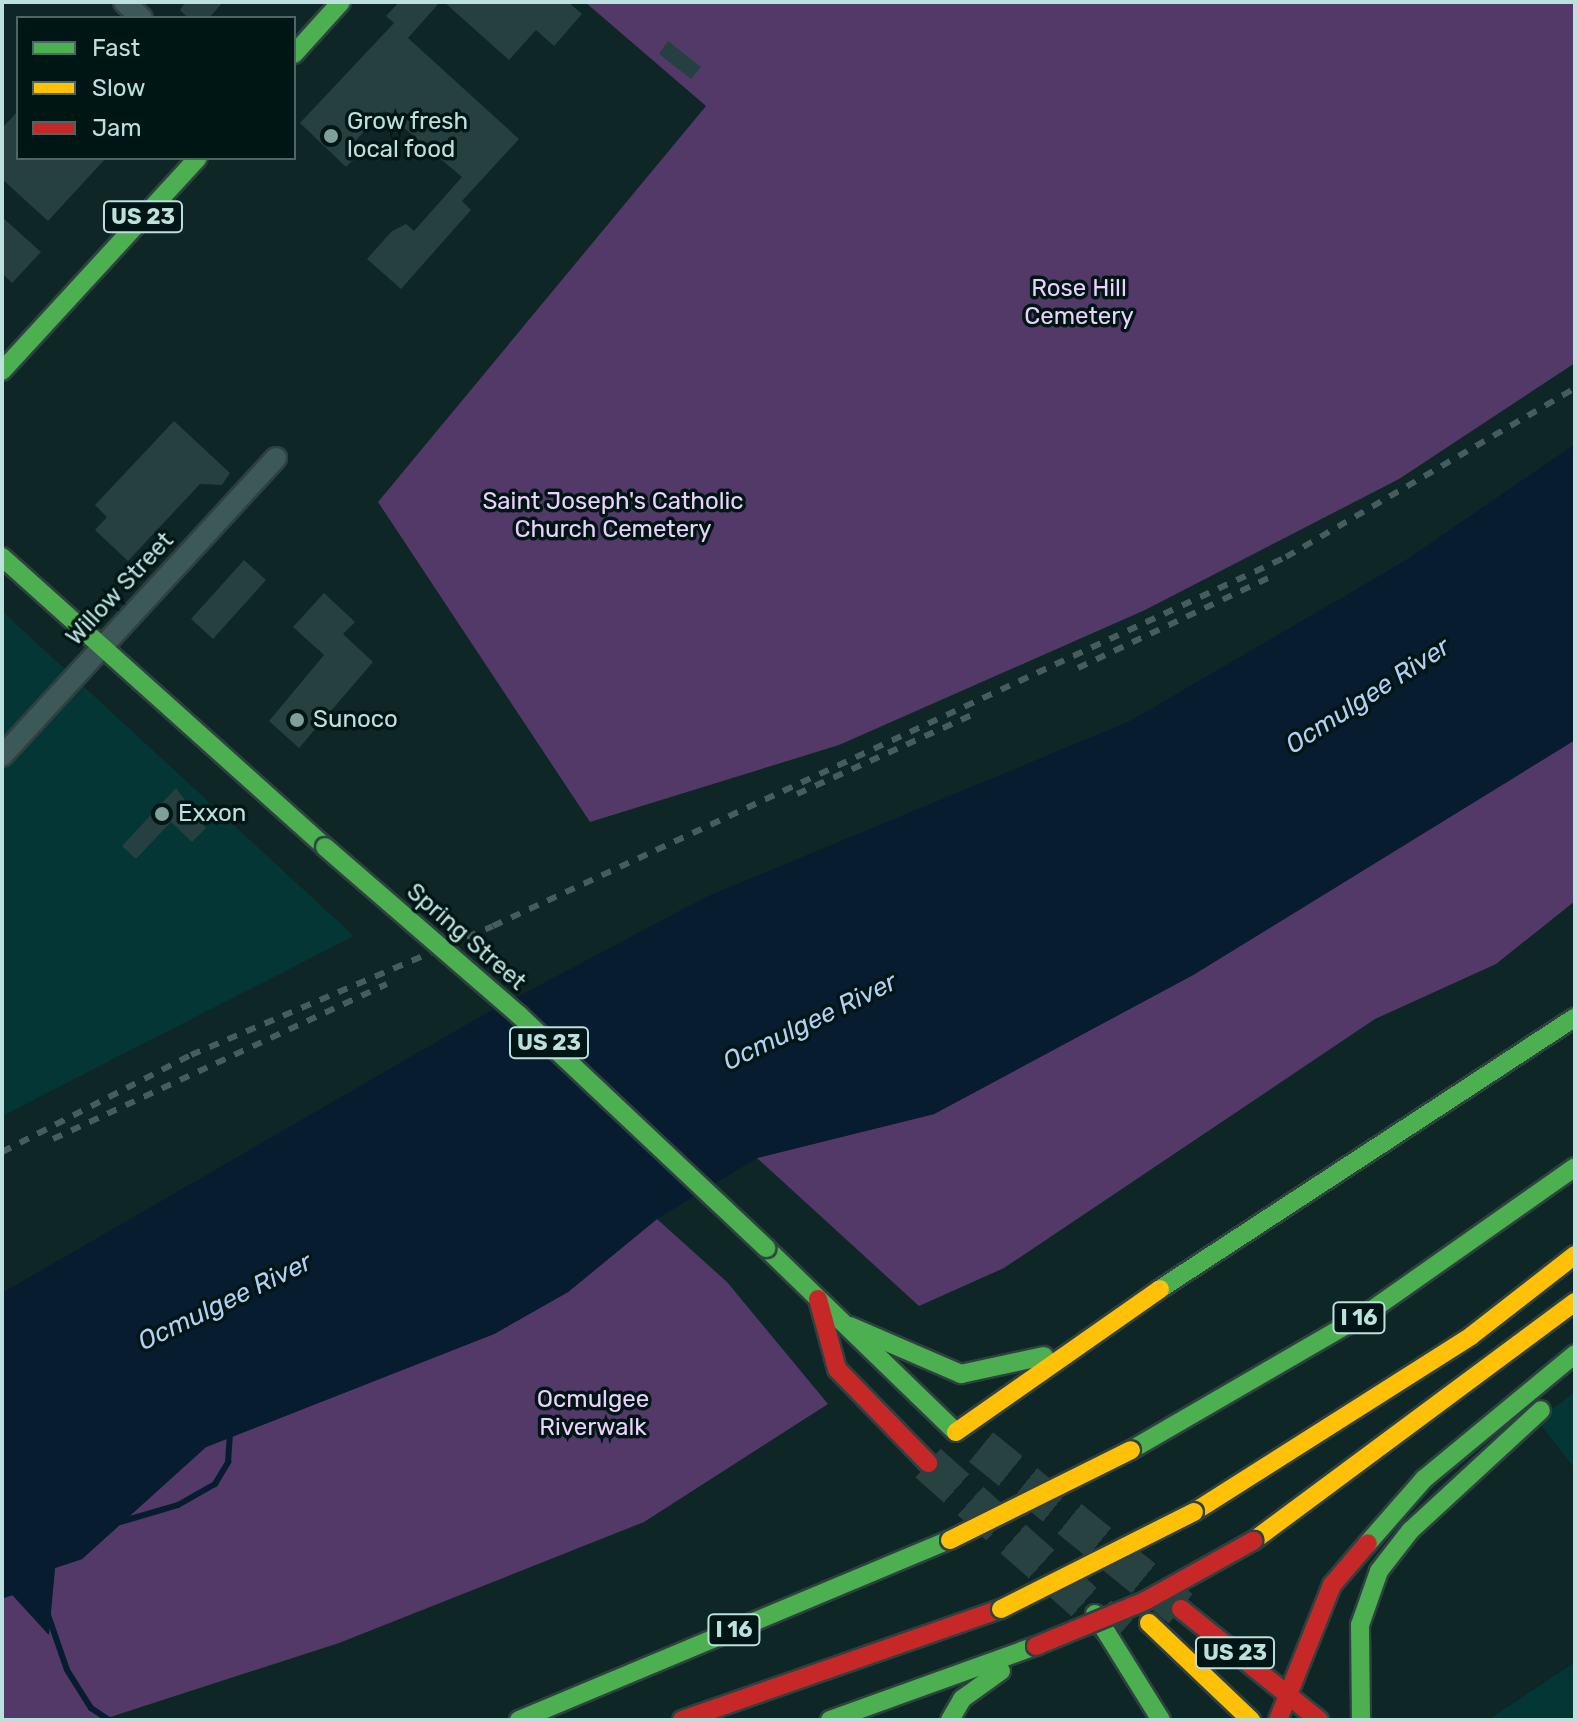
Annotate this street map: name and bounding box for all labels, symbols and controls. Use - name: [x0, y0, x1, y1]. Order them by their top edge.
- legend: [16, 16, 296, 160]
- text: Fast: [92, 34, 140, 62]
- text: Slow: [92, 74, 145, 102]
- place label: Grow fresh local food: [347, 108, 469, 164]
- text: Jam: [92, 114, 142, 142]
- marker: Grow fresh local food: [322, 127, 340, 145]
- road number: US 23: [101, 199, 185, 235]
- park label: Rose Hill Cemetery: [1024, 275, 1134, 331]
- park label: Saint Joseph's Catholic Church Cemetery: [482, 488, 744, 544]
- street label: Willow Street: [60, 526, 180, 652]
- water label: Ocmulgee River: [1280, 631, 1456, 761]
- place label: Sunoco: [313, 706, 398, 734]
- marker: Sunoco: [288, 711, 306, 729]
- place label: Exxon: [178, 800, 246, 828]
- marker: Exxon: [153, 805, 171, 823]
- street label: Spring Street: [401, 877, 531, 997]
- water label: Ocmulgee River: [718, 966, 902, 1078]
- road number: US 23: [507, 1025, 591, 1061]
- water label: Ocmulgee River: [133, 1246, 317, 1358]
- road number: I 16: [1331, 1300, 1387, 1336]
- park label: Ocmulgee Riverwalk: [537, 1386, 649, 1442]
- road number: I 16: [706, 1612, 762, 1648]
- road number: US 23: [1193, 1635, 1277, 1671]

